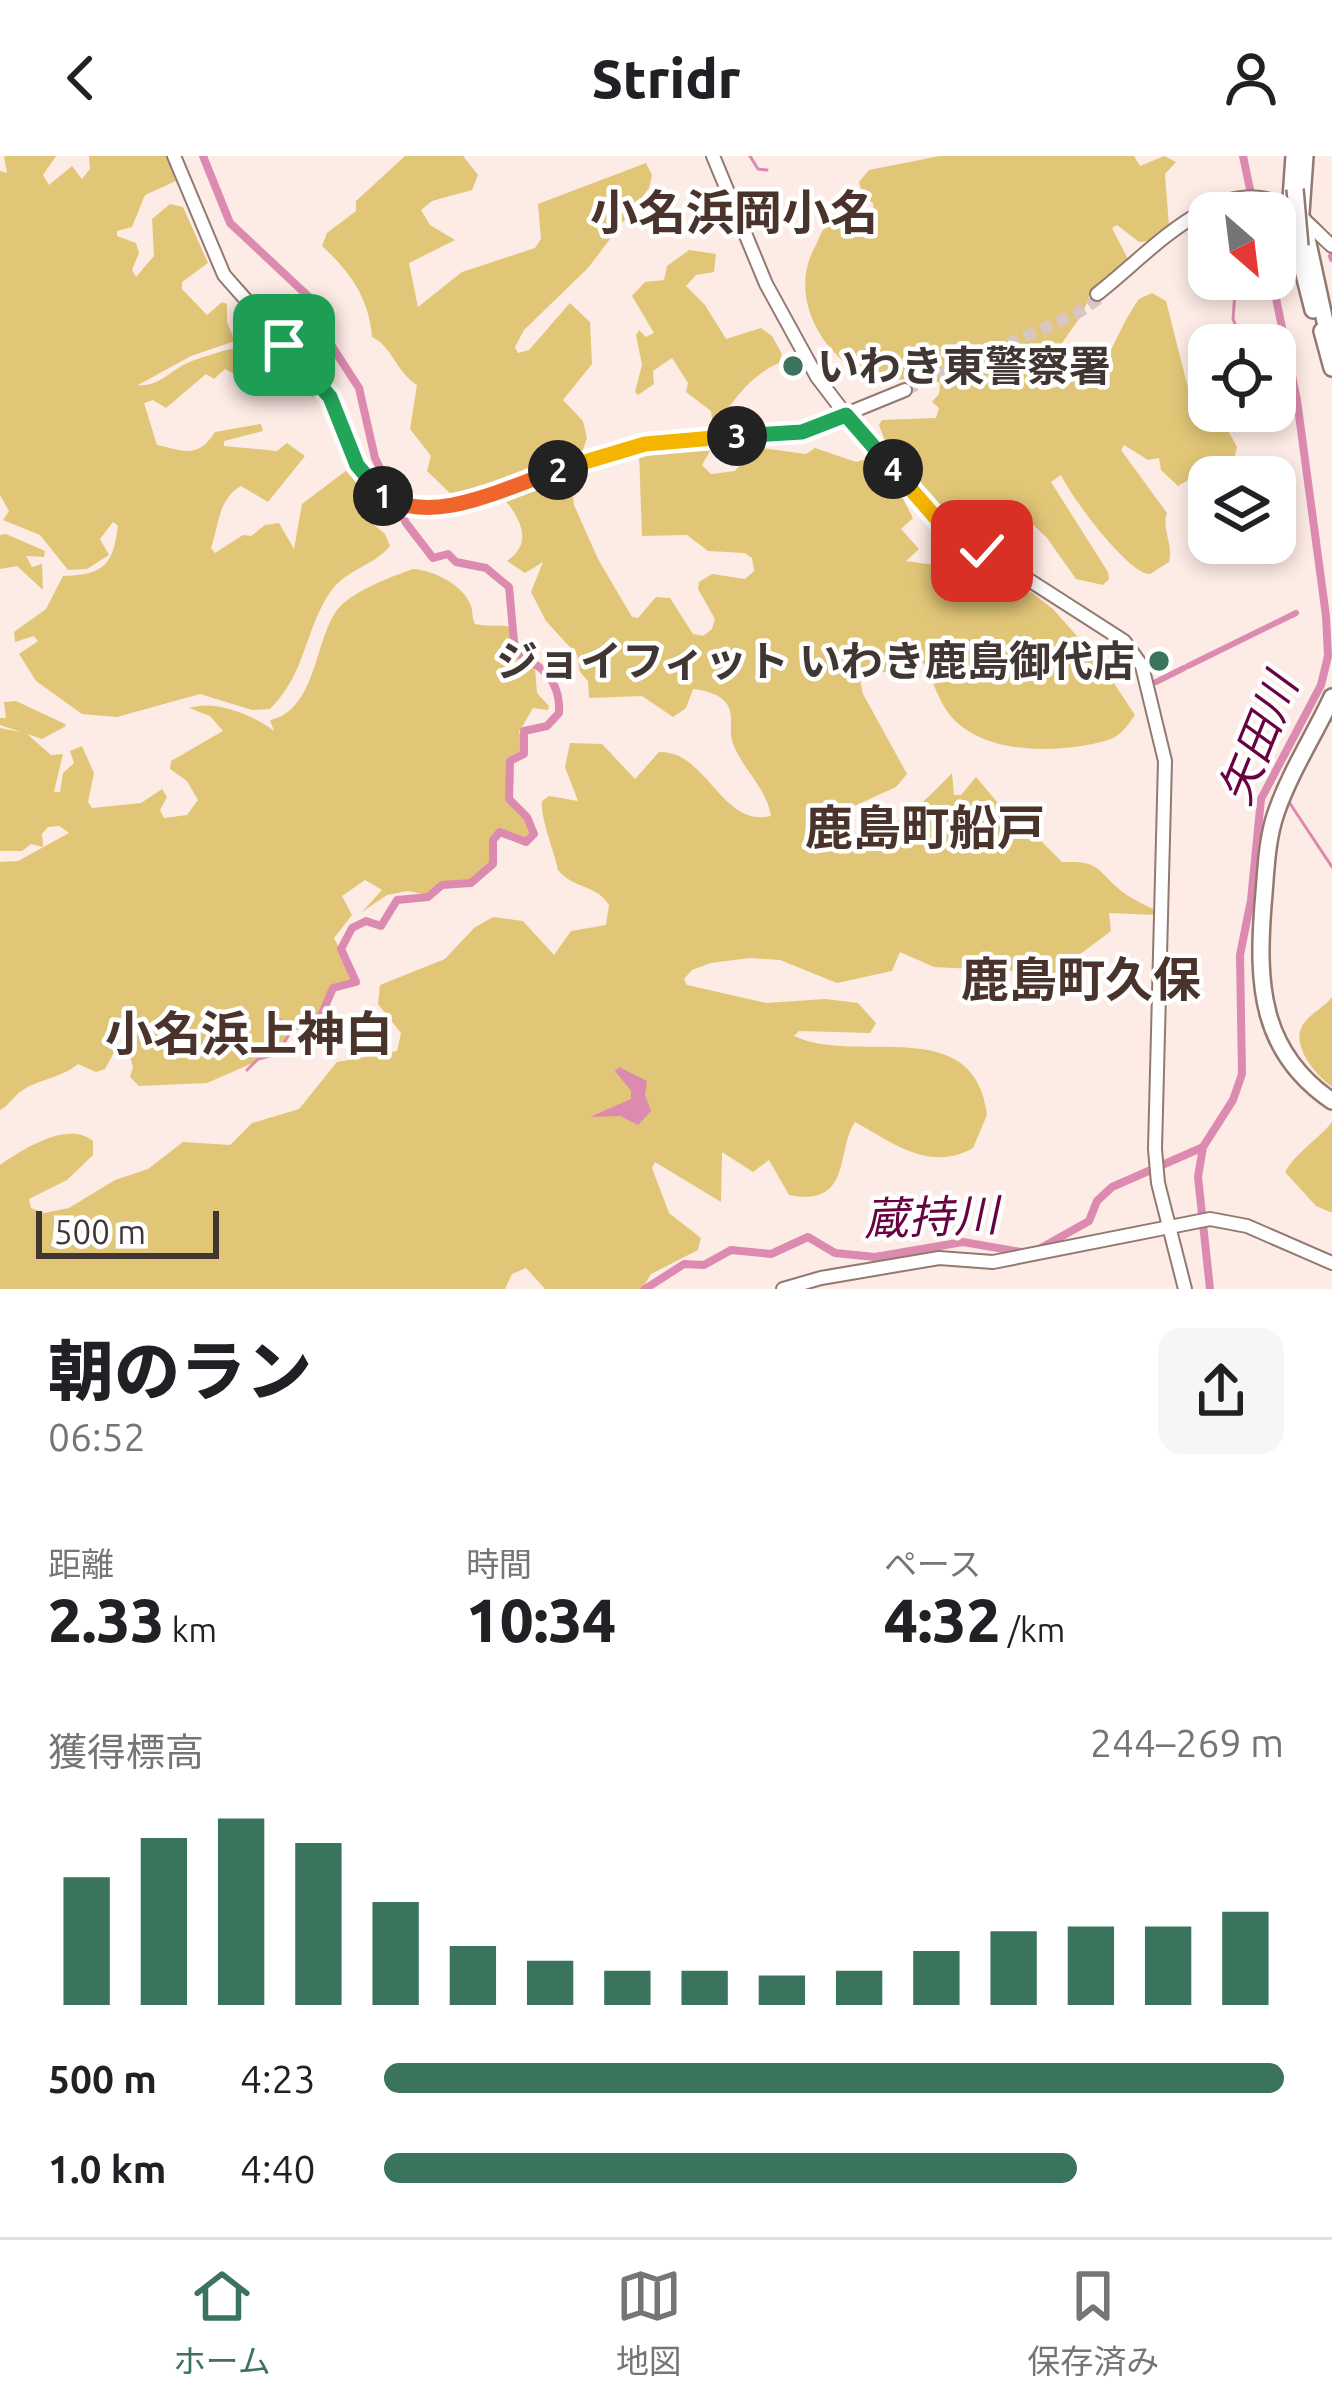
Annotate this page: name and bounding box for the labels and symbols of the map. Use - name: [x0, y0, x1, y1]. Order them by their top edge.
- district label: 小名浜岡小名: [590, 185, 878, 239]
- north arrow: [1188, 192, 1296, 300]
- pin: [233, 294, 335, 396]
- place label: いわき東警察署: [817, 342, 1111, 389]
- marker: いわき東警察署: [780, 353, 806, 379]
- pin: 3: [707, 406, 767, 466]
- pin: 4: [863, 439, 923, 499]
- pin: 2: [528, 440, 588, 500]
- pin: 1: [353, 466, 413, 526]
- pin: [931, 500, 1033, 602]
- place label: ジョイフィット いわき鹿島御代店: [496, 637, 1135, 684]
- marker: ジョイフィット いわき鹿島御代店: [1146, 648, 1172, 674]
- water label: 矢田川: [1209, 663, 1308, 811]
- district label: 鹿島町船戸: [805, 800, 1045, 854]
- district label: 鹿島町久保: [961, 952, 1201, 1006]
- district label: 小名浜上神白: [105, 1006, 393, 1060]
- water label: 蔵持川: [863, 1189, 1003, 1244]
- scale bar: [36, 1205, 219, 1258]

